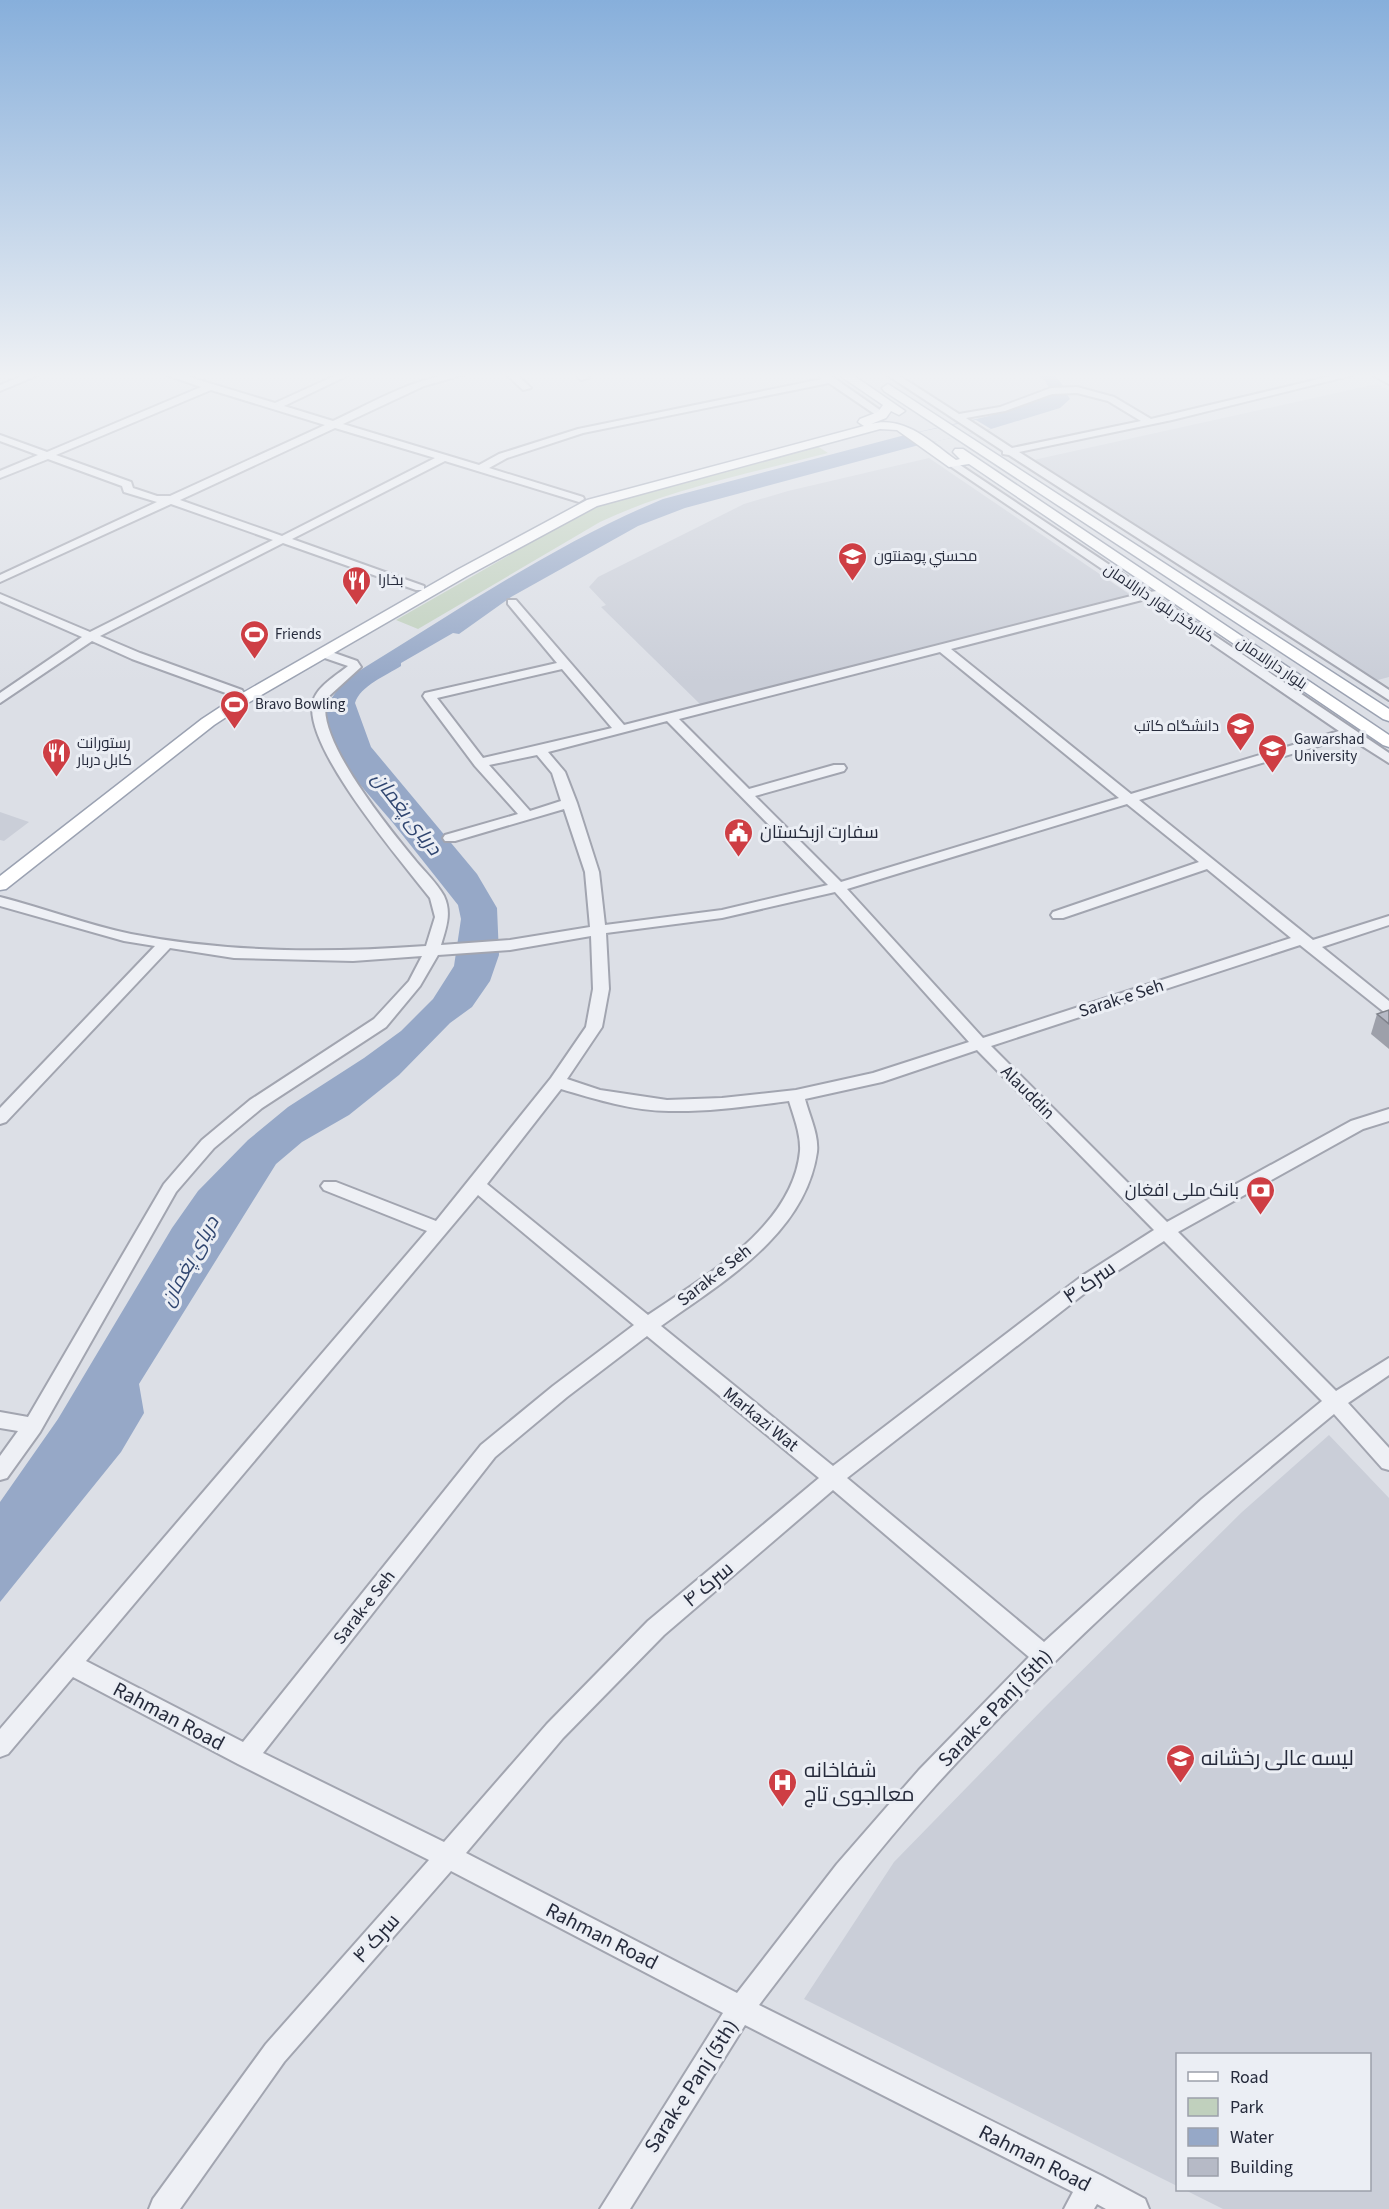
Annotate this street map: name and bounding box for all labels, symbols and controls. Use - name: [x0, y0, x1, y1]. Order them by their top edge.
- school or university icon: محسني پوهنتون: [837, 540, 869, 582]
- place label: محسني پوهنتون: [874, 546, 977, 568]
- street label: کنارگذر بلوار دارالامان: [1100, 559, 1218, 648]
- restaurant icon: بخارا: [341, 564, 373, 606]
- place label: بخارا: [378, 570, 403, 591]
- sports icon: Friends: [238, 618, 270, 660]
- place label: Friends: [275, 624, 321, 645]
- street label: بلوار دارالامان: [1232, 632, 1311, 695]
- sports icon: Bravo Bowling: [218, 688, 250, 730]
- place label: Bravo Bowling: [255, 694, 346, 715]
- school or university icon: دانشگاه کاتب: [1224, 710, 1256, 752]
- place label: دانشگاه کاتب: [1134, 716, 1219, 737]
- place label: Gawarshad University: [1294, 729, 1365, 767]
- school or university icon: Gawarshad University: [1257, 732, 1289, 774]
- place label: رستورانت کابل دربار: [76, 733, 132, 771]
- restaurant icon: رستورانت کابل دربار: [40, 736, 72, 778]
- water label: دریای پغمان: [365, 766, 448, 862]
- public building icon: سفارت ازبکستان: [723, 816, 755, 858]
- place label: سفارت ازبکستان: [760, 820, 879, 845]
- street label: Sarak-e Seh: [1075, 973, 1167, 1024]
- street label: Alauddin: [995, 1060, 1060, 1125]
- bank icon: بانک ملی افغان: [1244, 1174, 1276, 1216]
- place label: بانک ملی افغان: [1125, 1178, 1239, 1203]
- water label: دریای پغمان: [154, 1210, 227, 1312]
- street label: Sarak-e Seh: [672, 1238, 757, 1312]
- street label: سرک ۴: [1057, 1253, 1121, 1311]
- street label: Markazi Wat: [718, 1381, 804, 1458]
- street label: سرک ۴: [676, 1554, 740, 1614]
- street label: Sarak-e Seh: [327, 1565, 401, 1650]
- street label: Sarak-e Panj (5th): [931, 1642, 1059, 1774]
- street label: Rahman Road: [108, 1674, 230, 1758]
- school or university icon: لیسه عالی رخشانه: [1164, 1742, 1196, 1784]
- place label: لیسه عالی رخشانه: [1201, 1743, 1354, 1773]
- place label: شفاخانه معالجوی تاج: [804, 1755, 915, 1809]
- hospital icon: شفاخانه معالجوی تاج: [767, 1766, 799, 1808]
- street label: Rahman Road: [541, 1895, 663, 1977]
- street label: سرک ۴: [345, 1906, 407, 1970]
- street label: Sarak-e Panj (5th): [637, 2013, 745, 2159]
- legend: [1176, 2053, 1371, 2191]
- text: Road: [1230, 2065, 1269, 2090]
- text: Park: [1230, 2095, 1264, 2120]
- street label: Rahman Road: [974, 2117, 1096, 2199]
- text: Water: [1230, 2125, 1274, 2150]
- text: Building: [1230, 2155, 1293, 2180]

